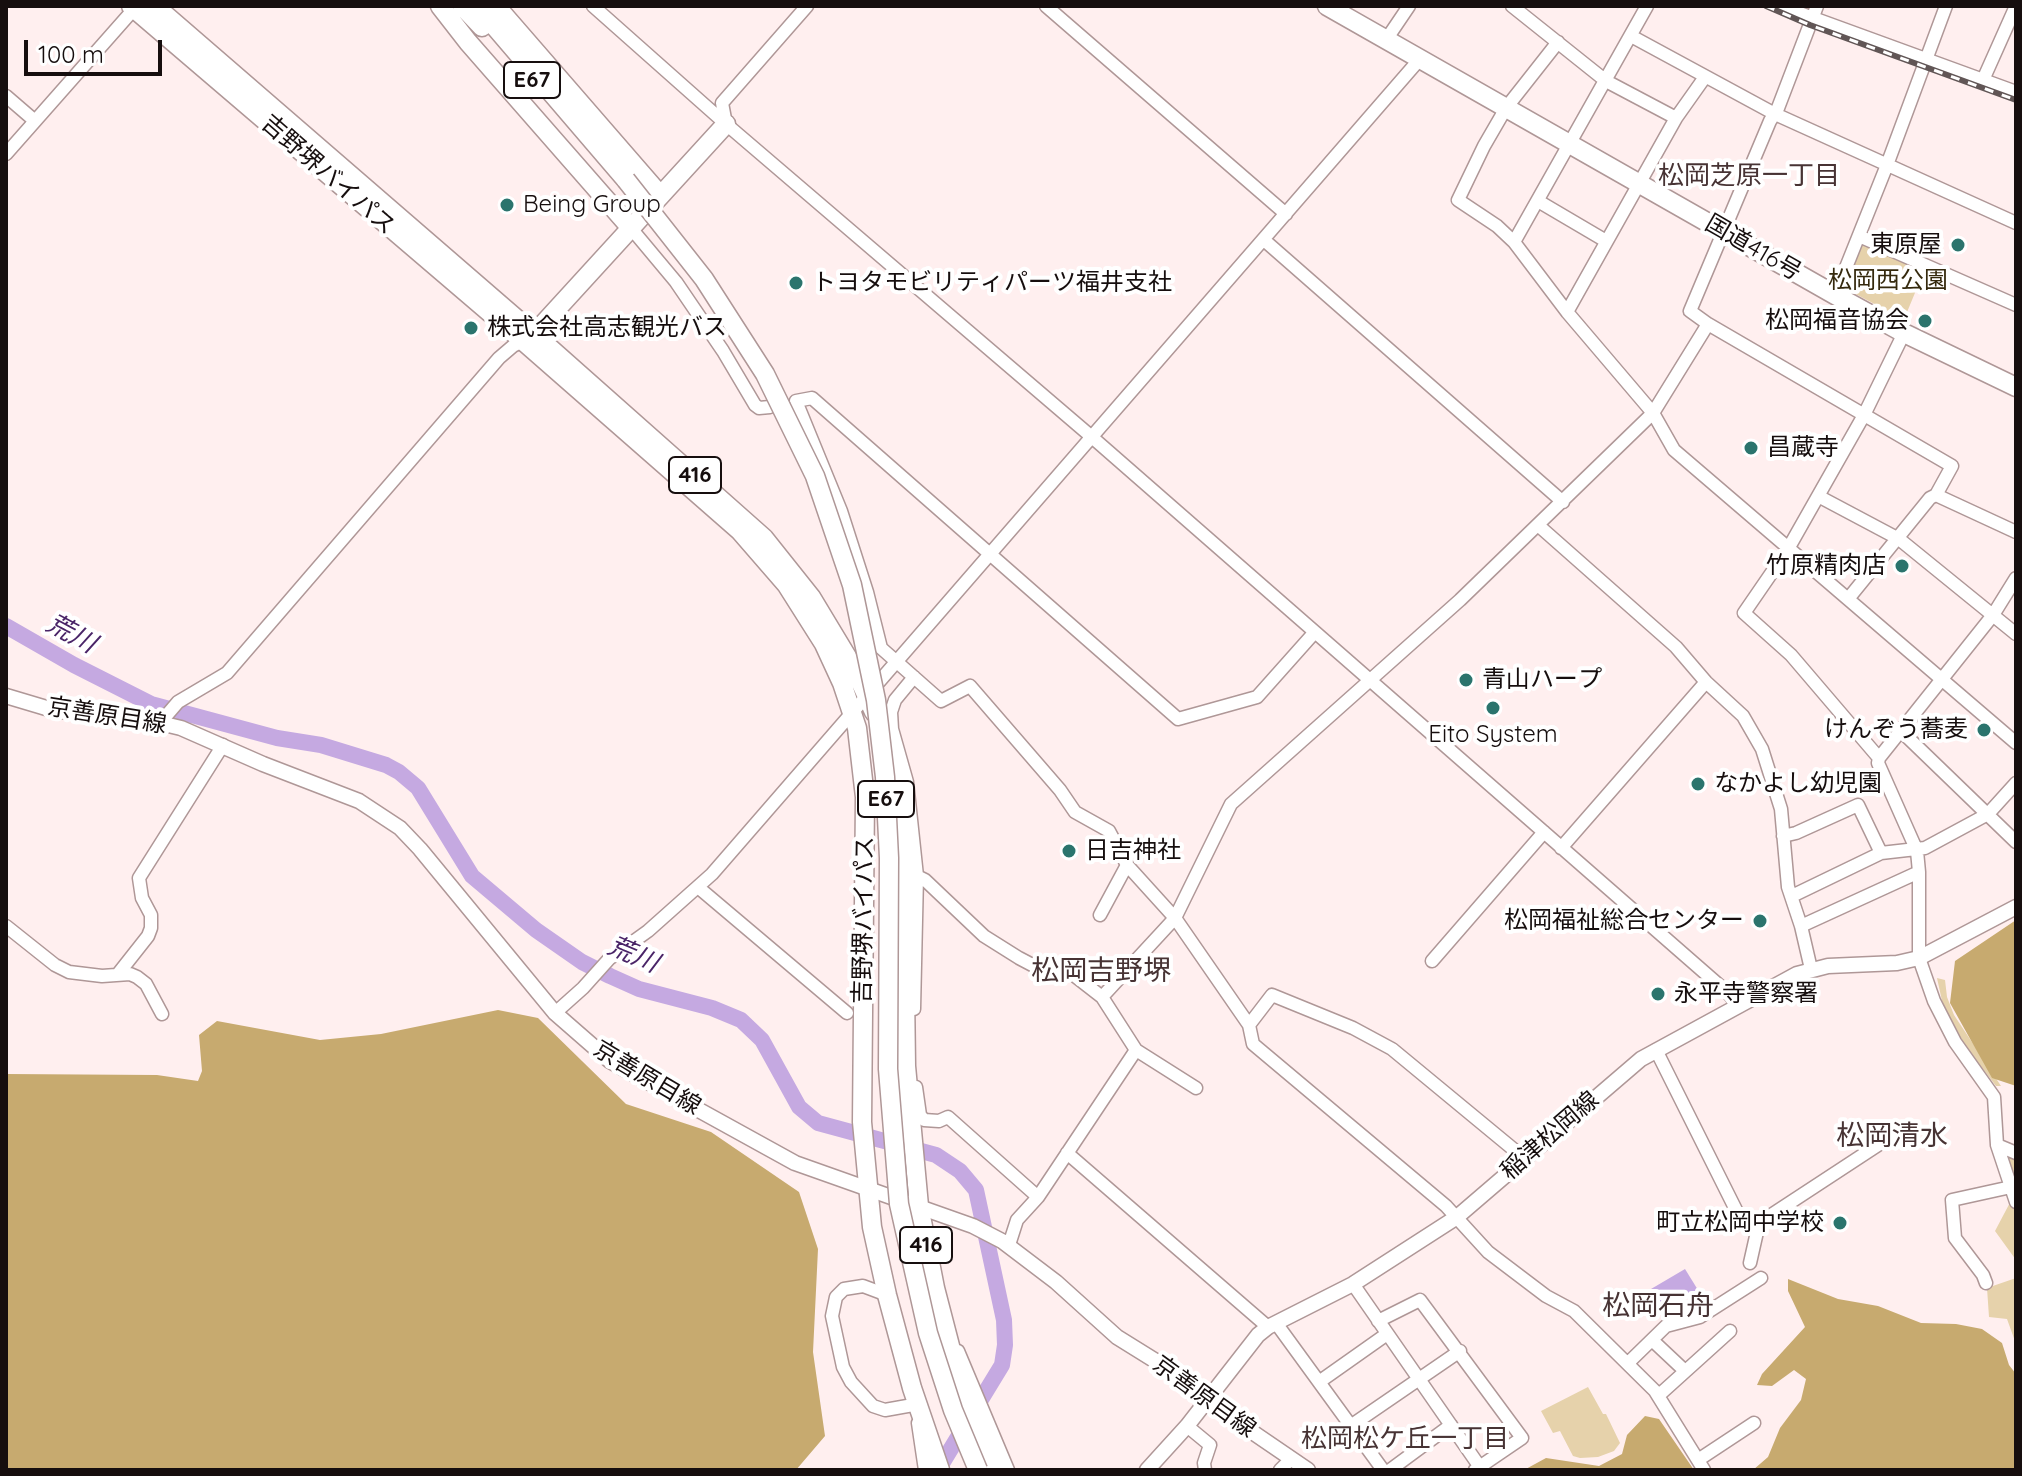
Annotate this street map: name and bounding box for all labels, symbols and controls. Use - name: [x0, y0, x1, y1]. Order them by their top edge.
- scale bar: [28, 24, 166, 74]
- text: 100 m: [38, 39, 104, 69]
- road number: E67: [504, 62, 560, 98]
- street label: 吉野堺バイパス: [255, 109, 401, 241]
- district label: 松岡芝原一丁目: [1658, 160, 1840, 192]
- place label: Being Group: [523, 191, 661, 219]
- marker: Being Group: [498, 196, 516, 214]
- street label: 国道416号: [1700, 209, 1806, 287]
- place label: 東原屋: [1870, 231, 1942, 259]
- marker: 東原屋: [1949, 236, 1967, 254]
- park label: 松岡西公園: [1828, 267, 1948, 295]
- place label: トヨタモビリティパーツ福井支社: [812, 269, 1172, 297]
- marker: トヨタモビリティパーツ福井支社: [787, 274, 805, 292]
- place label: 松岡福音協会: [1765, 307, 1909, 335]
- marker: 松岡福音協会: [1916, 312, 1934, 330]
- place label: 株式会社高志観光バス: [487, 314, 727, 342]
- marker: 株式会社高志観光バス: [462, 319, 480, 337]
- place label: 昌蔵寺: [1767, 434, 1839, 462]
- marker: 昌蔵寺: [1742, 439, 1760, 457]
- road number: 416: [669, 457, 721, 493]
- place label: 竹原精肉店: [1766, 552, 1886, 580]
- marker: 竹原精肉店: [1893, 557, 1911, 575]
- water label: 荒川: [41, 608, 101, 660]
- place label: 青山ハープ: [1482, 666, 1602, 694]
- marker: 青山ハープ: [1457, 671, 1475, 689]
- street label: 京善原目線: [45, 692, 169, 740]
- marker: Eito System: [1484, 699, 1502, 717]
- place label: けんぞう蕎麦: [1824, 716, 1968, 744]
- place label: Eito System: [1428, 721, 1558, 749]
- marker: けんぞう蕎麦: [1975, 721, 1993, 739]
- place label: なかよし幼児園: [1714, 770, 1882, 798]
- marker: なかよし幼児園: [1689, 775, 1707, 793]
- road number: E67: [858, 781, 914, 817]
- street label: 吉野堺バイパス: [848, 836, 880, 1004]
- place label: 日吉神社: [1085, 837, 1181, 865]
- marker: 日吉神社: [1060, 842, 1078, 860]
- place label: 松岡福祉総合センター: [1504, 907, 1744, 935]
- marker: 松岡福祉総合センター: [1751, 912, 1769, 930]
- water label: 荒川: [603, 930, 663, 980]
- district label: 松岡吉野堺: [1031, 955, 1171, 989]
- place label: 永平寺警察署: [1674, 980, 1818, 1008]
- marker: 永平寺警察署: [1649, 985, 1667, 1003]
- street label: 京善原目線: [588, 1035, 706, 1121]
- street label: 稲津松岡線: [1495, 1086, 1605, 1186]
- district label: 松岡清水: [1836, 1120, 1948, 1154]
- place label: 町立松岡中学校: [1656, 1209, 1824, 1237]
- marker: 町立松岡中学校: [1831, 1214, 1849, 1232]
- road number: 416: [900, 1227, 952, 1263]
- district label: 松岡石舟: [1602, 1290, 1714, 1324]
- street label: 京善原目線: [1147, 1350, 1261, 1444]
- district label: 松岡松ケ丘一丁目: [1301, 1423, 1509, 1455]

